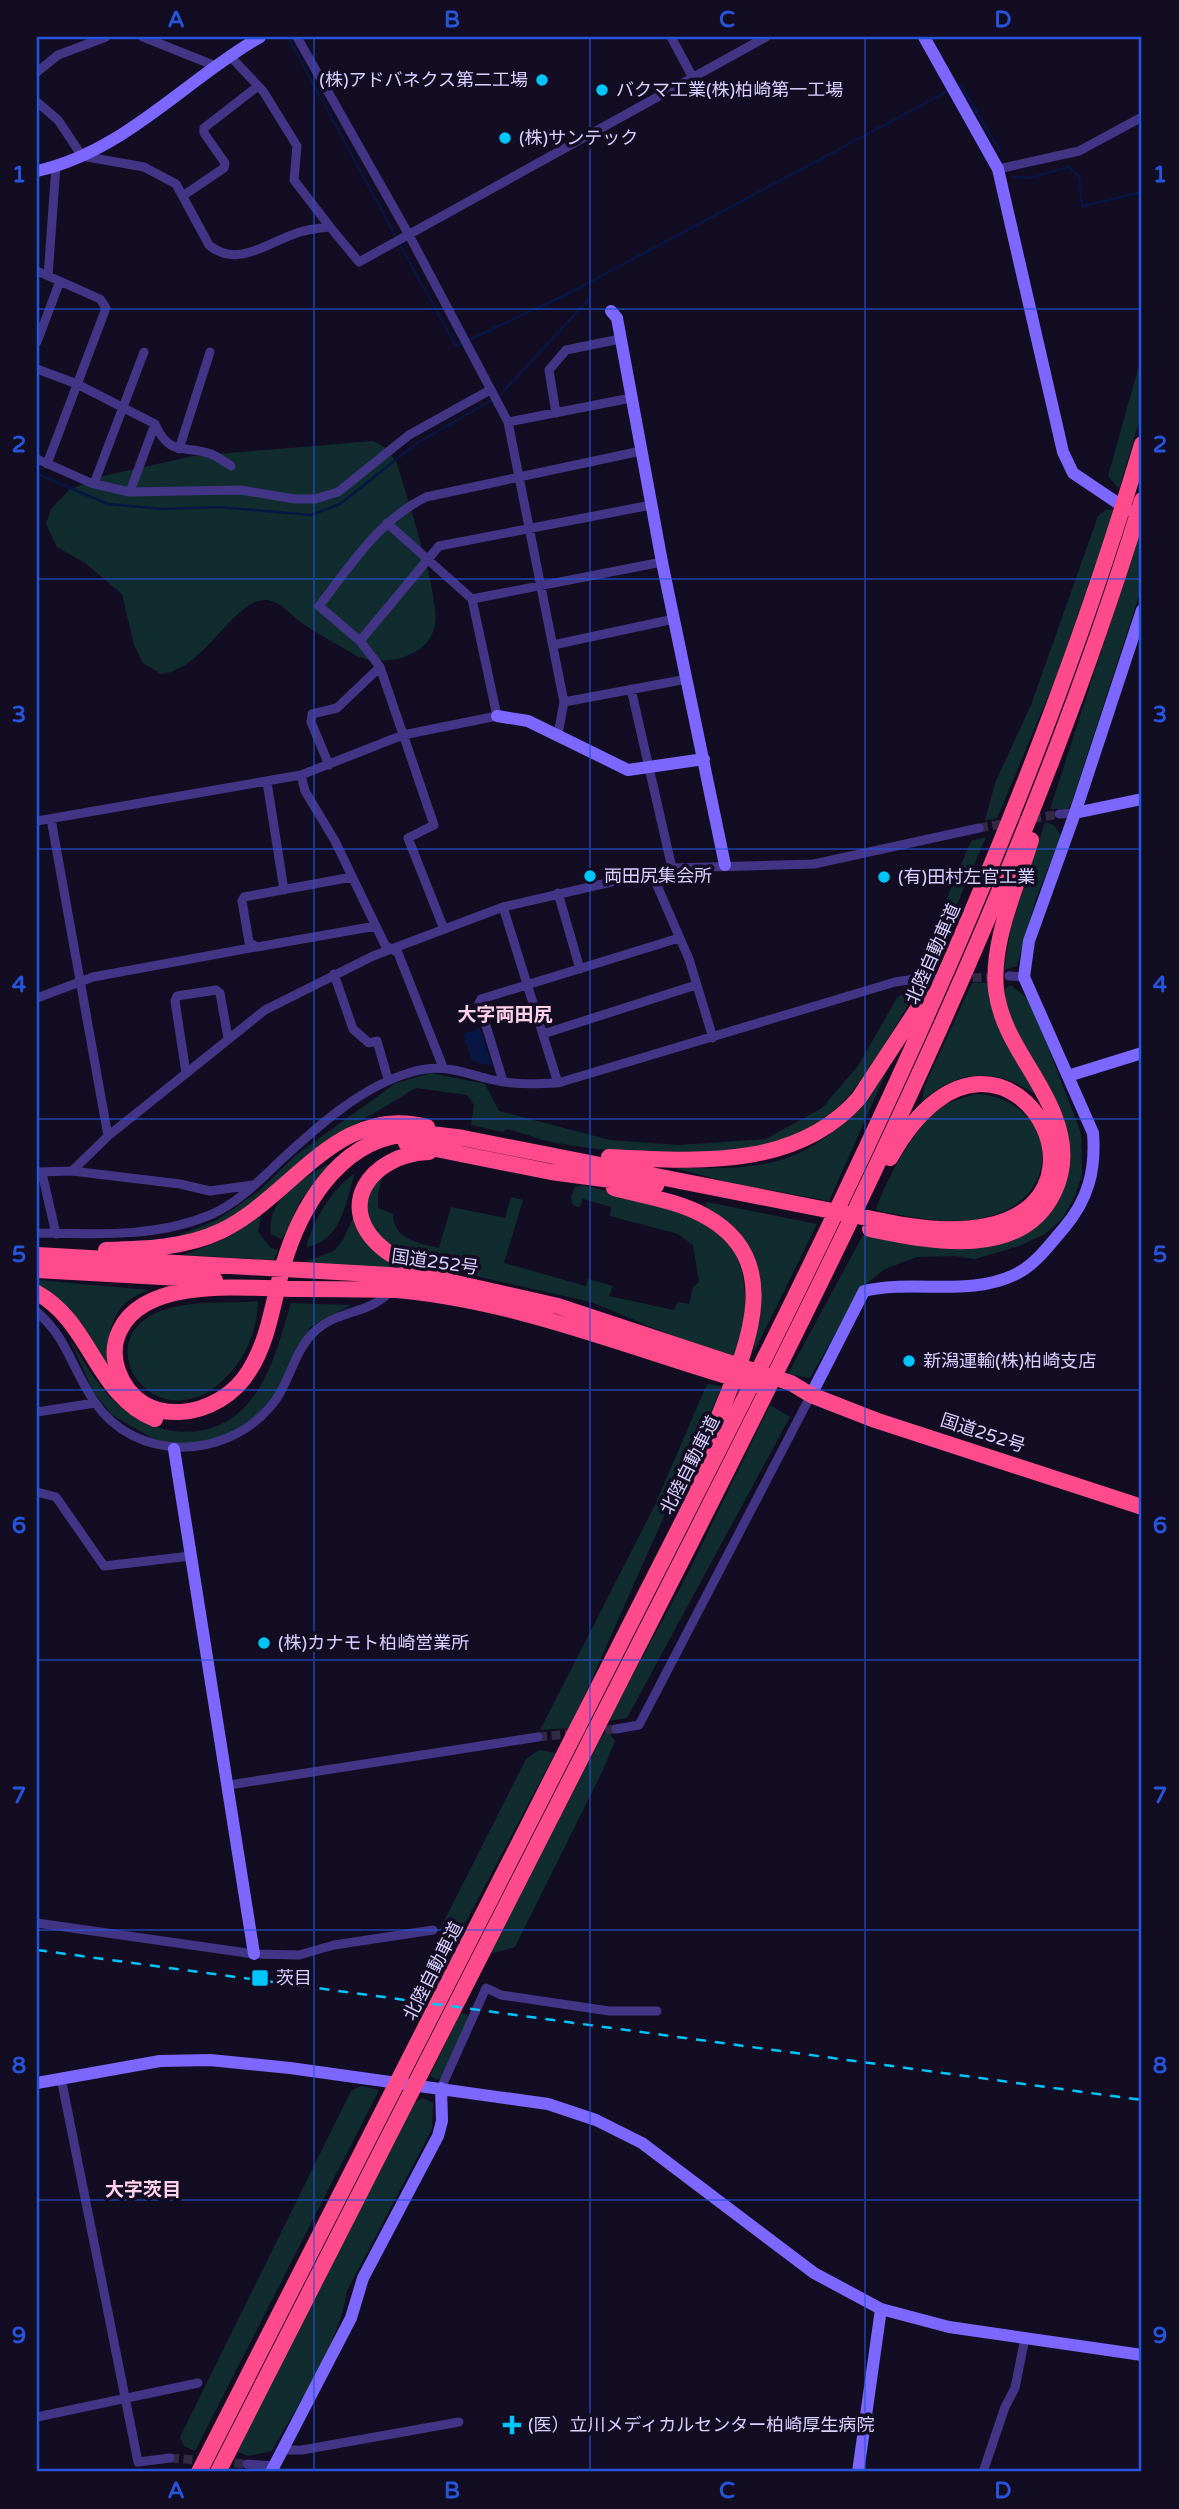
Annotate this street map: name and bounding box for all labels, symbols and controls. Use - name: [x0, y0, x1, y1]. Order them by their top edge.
- text: A: [167, 6, 185, 34]
- text: B: [444, 6, 460, 34]
- text: C: [719, 6, 735, 34]
- text: D: [994, 6, 1012, 34]
- place label: (株)アドバネクス第二工場: [319, 69, 528, 91]
- marker: (株)アドバネクス第二工場: [534, 72, 550, 88]
- place label: バクマ工業(株)柏崎第一工場: [616, 79, 843, 101]
- marker: バクマ工業(株)柏崎第一工場: [594, 82, 610, 98]
- place label: (株)サンテック: [519, 127, 638, 149]
- marker: (株)サンテック: [497, 130, 513, 146]
- text: 1: [12, 161, 26, 189]
- text: 1: [1153, 161, 1167, 189]
- text: 2: [12, 431, 26, 459]
- text: 2: [1153, 431, 1167, 459]
- text: 3: [12, 701, 26, 729]
- text: 3: [1153, 701, 1167, 729]
- place label: 両田尻集会所: [604, 865, 712, 887]
- place label: (有)田村左官工業: [898, 866, 1035, 888]
- marker: 両田尻集会所: [582, 868, 598, 884]
- marker: (有)田村左官工業: [876, 869, 892, 885]
- street label: 北陸自動車道: [901, 900, 965, 1008]
- text: 4: [12, 971, 27, 999]
- text: 4: [1153, 971, 1168, 999]
- district label: 大字両田尻: [457, 1004, 553, 1026]
- text: 5: [12, 1241, 26, 1269]
- text: 5: [1153, 1241, 1167, 1269]
- street label: 国道252号: [390, 1245, 480, 1279]
- place label: 新潟運輸(株)柏崎支店: [923, 1350, 1096, 1372]
- marker: 新潟運輸(株)柏崎支店: [901, 1353, 917, 1369]
- street label: 国道252号: [938, 1409, 1028, 1457]
- street label: 北陸自動車道: [656, 1412, 724, 1518]
- text: 6: [12, 1512, 26, 1540]
- text: 6: [1153, 1512, 1167, 1540]
- place label: (株)カナモト柏崎営業所: [278, 1632, 469, 1654]
- marker: (株)カナモト柏崎営業所: [256, 1635, 272, 1651]
- text: 7: [12, 1782, 26, 1810]
- text: 7: [1153, 1782, 1167, 1810]
- street label: 北陸自動車道: [399, 1918, 467, 2024]
- place label: 茨目: [276, 1967, 312, 1989]
- marker: 茨目: [250, 1968, 270, 1988]
- text: 8: [12, 2052, 26, 2080]
- text: 8: [1153, 2052, 1167, 2080]
- district label: 大字茨目: [105, 2179, 181, 2201]
- text: 9: [12, 2322, 26, 2350]
- text: 9: [1153, 2322, 1167, 2350]
- place label: (医）立川メディカルセンター柏崎厚生病院: [528, 2414, 874, 2436]
- marker: (医）立川メディカルセンター柏崎厚生病院: [502, 2415, 522, 2435]
- text: A: [167, 2477, 185, 2505]
- text: B: [444, 2477, 460, 2505]
- text: C: [719, 2477, 735, 2505]
- text: D: [994, 2477, 1012, 2505]

